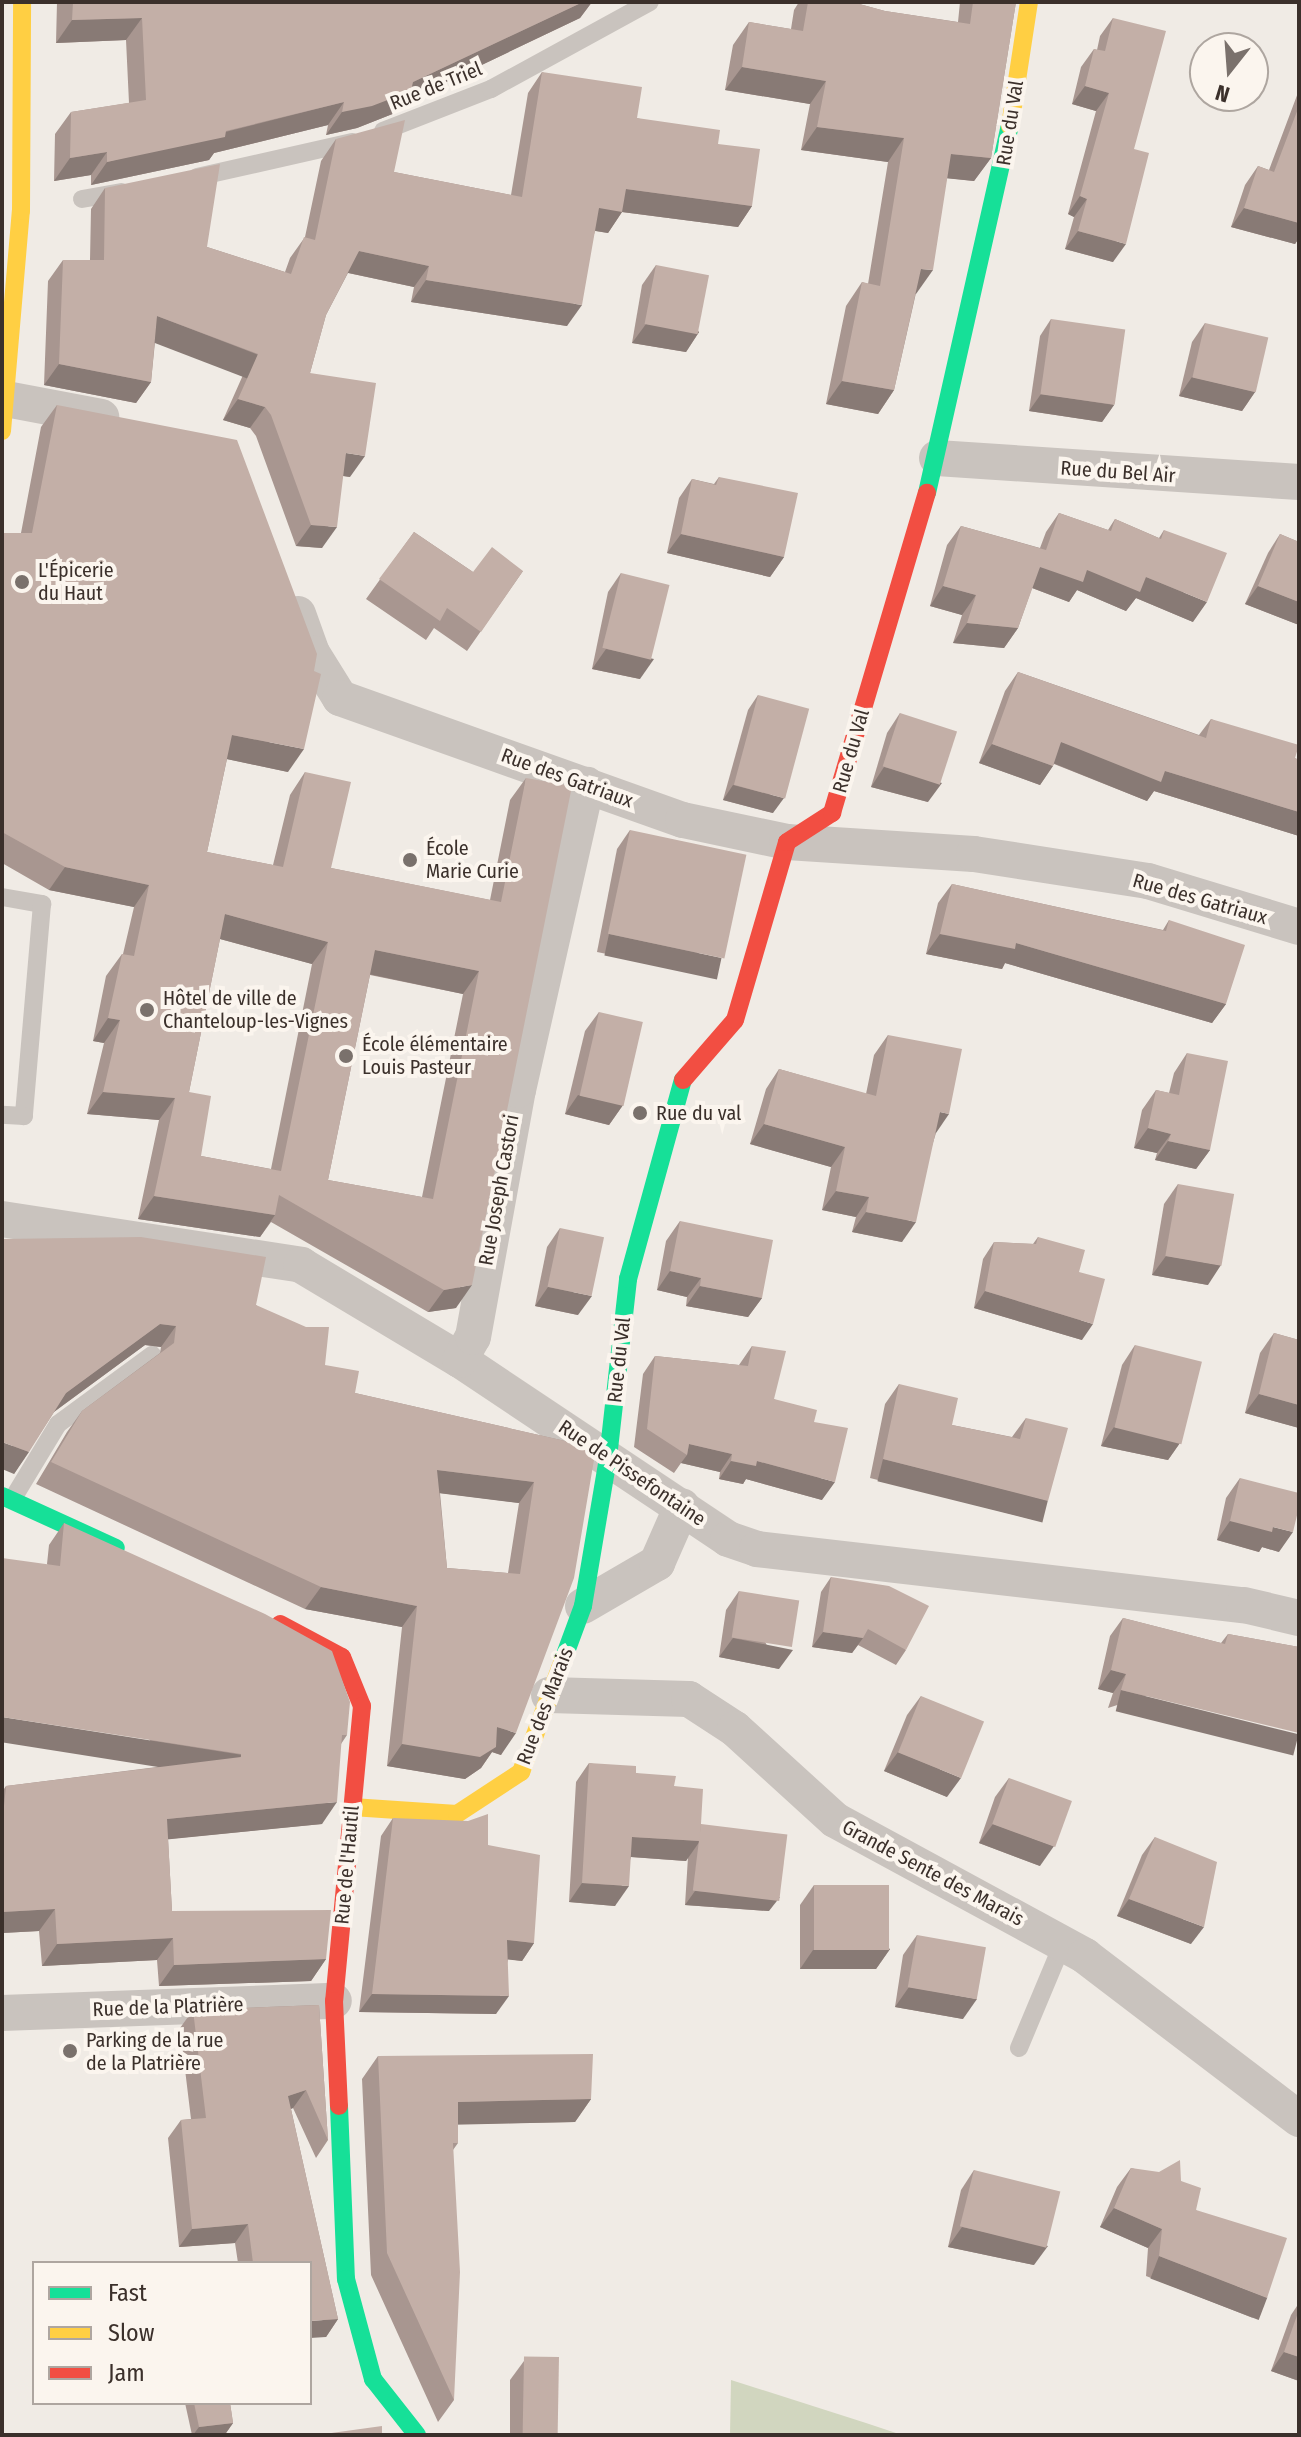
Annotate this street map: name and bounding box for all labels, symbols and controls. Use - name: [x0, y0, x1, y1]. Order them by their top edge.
- north arrow: [1189, 32, 1269, 112]
- street label: Rue de Triel: [386, 57, 486, 115]
- street label: Rue du Val: [991, 79, 1029, 167]
- text: N: [1212, 79, 1233, 108]
- street label: Rue du Bel Air: [1060, 456, 1176, 488]
- place label: L'Épicerie du Haut: [38, 558, 114, 605]
- marker: L'Épicerie du Haut: [13, 573, 31, 591]
- street label: Rue du Val: [828, 706, 874, 796]
- street label: Rue des Gatriaux: [498, 743, 636, 813]
- place label: École Marie Curie: [426, 836, 519, 883]
- marker: École Marie Curie: [401, 851, 419, 869]
- street label: Rue des Gatriaux: [1130, 868, 1270, 930]
- place label: Hôtel de ville de Chanteloup-les-Vignes: [163, 986, 348, 1033]
- marker: Hôtel de ville de Chanteloup-les-Vignes: [138, 1001, 156, 1019]
- place label: École élémentaire Louis Pasteur: [362, 1032, 508, 1079]
- marker: École élémentaire Louis Pasteur: [337, 1047, 355, 1065]
- place label: Rue du val: [656, 1101, 741, 1125]
- marker: Rue du val: [631, 1104, 649, 1122]
- street label: Rue Joseph Castori: [474, 1112, 524, 1268]
- street label: Rue du Val: [603, 1316, 635, 1404]
- street label: Rue de Pissefontaine: [554, 1415, 710, 1531]
- street label: Rue des Marais: [512, 1644, 578, 1768]
- street label: Rue de l'Hautil: [330, 1804, 364, 1926]
- street label: Grande Sente des Marais: [838, 1815, 1028, 1931]
- street label: Rue de la Platrière: [92, 1992, 244, 2022]
- place label: Parking de la rue de la Platrière: [86, 2028, 223, 2075]
- marker: Parking de la rue de la Platrière: [61, 2042, 79, 2060]
- legend: [32, 2261, 312, 2405]
- text: Fast: [108, 2279, 147, 2307]
- text: Slow: [108, 2319, 154, 2347]
- text: Jam: [108, 2359, 145, 2387]

